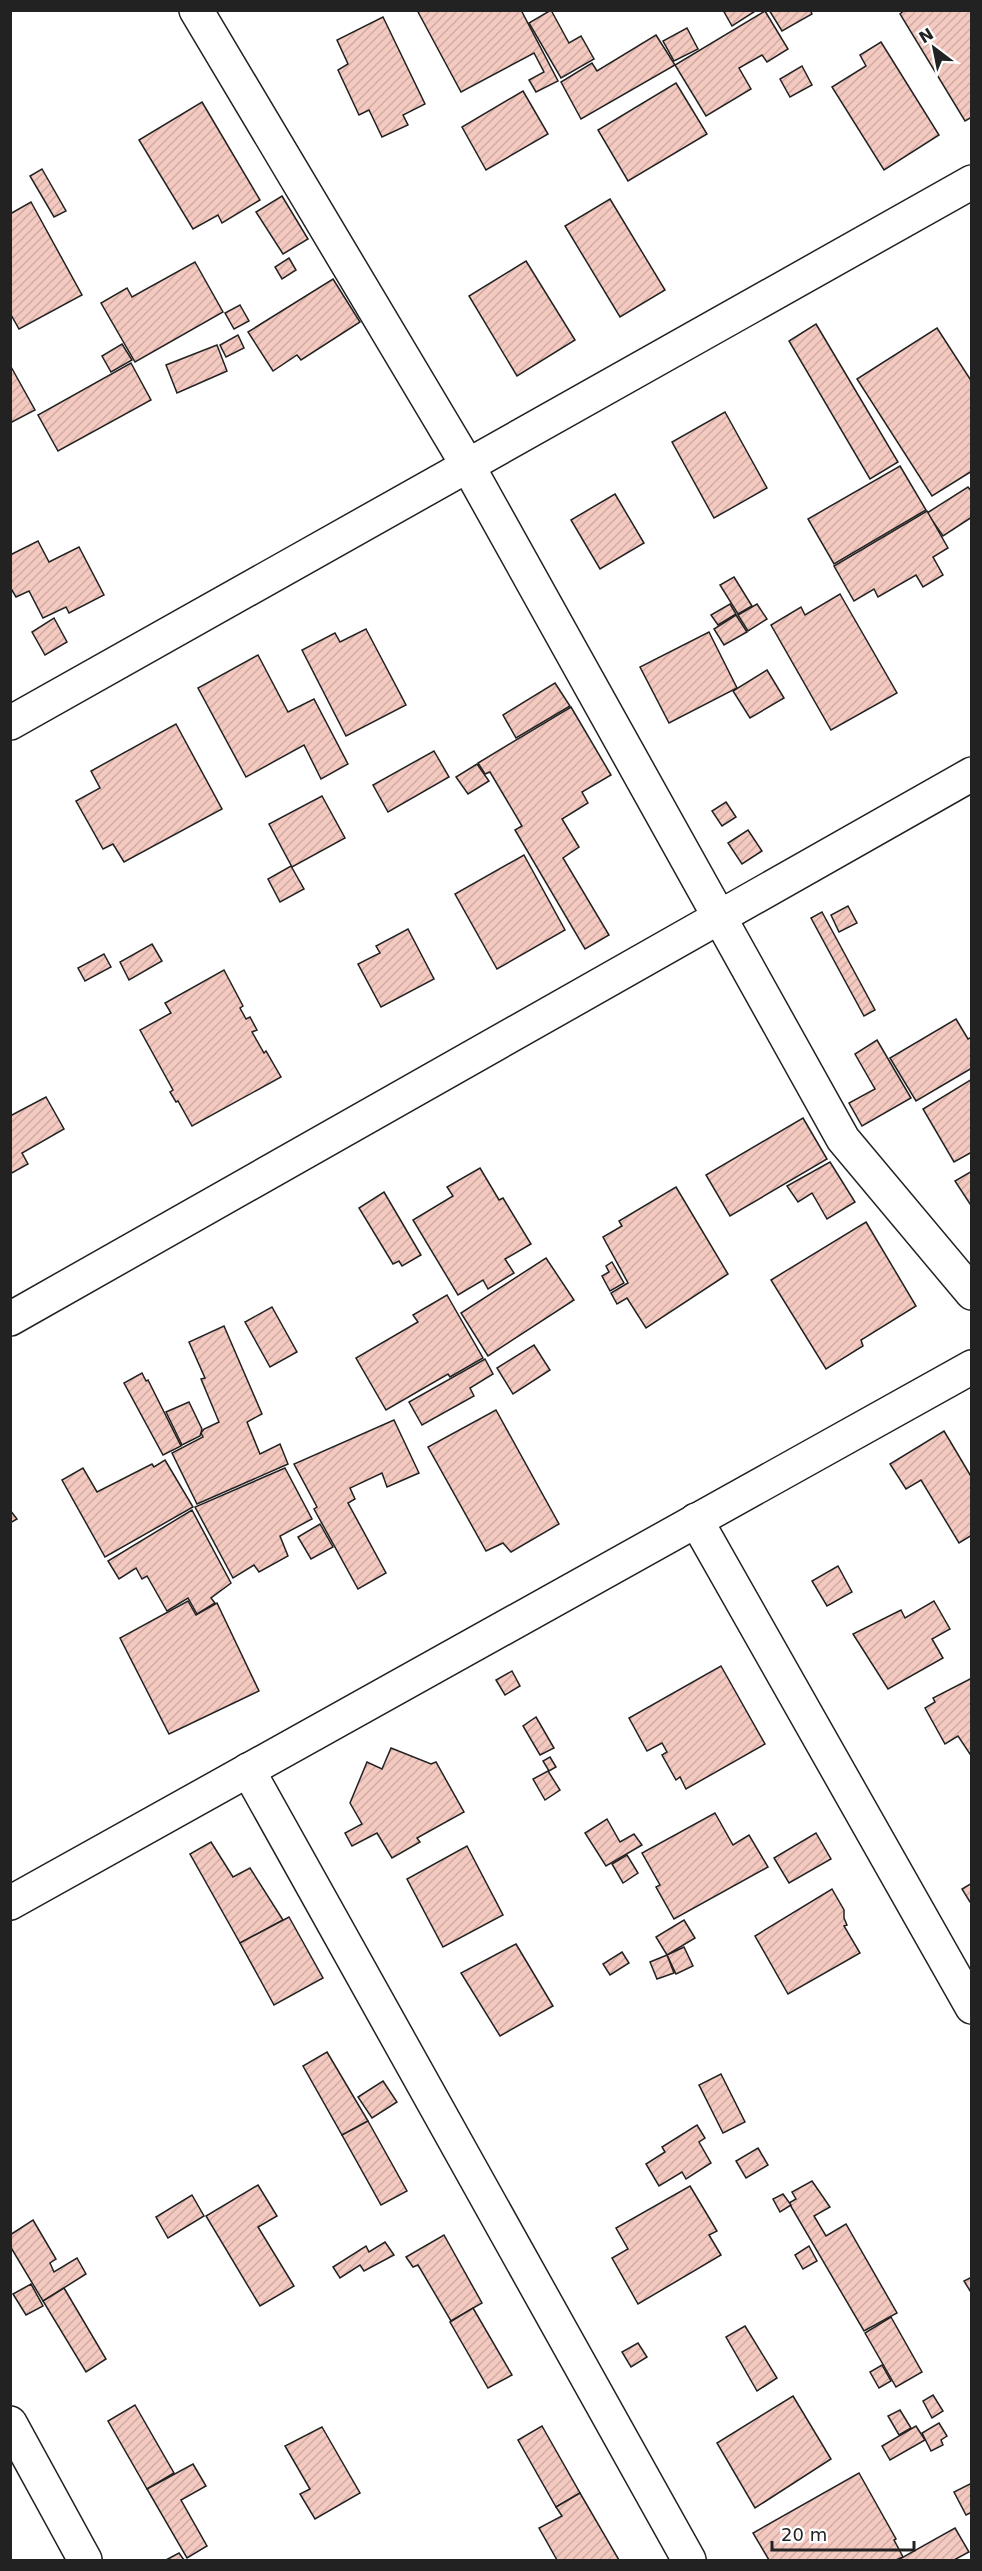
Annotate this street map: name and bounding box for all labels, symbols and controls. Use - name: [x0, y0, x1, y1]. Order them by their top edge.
- north arrow: [904, 18, 964, 78]
- text: N: [916, 24, 937, 47]
- scale bar: [772, 2514, 914, 2552]
- text: 20 m: [781, 2524, 827, 2545]

